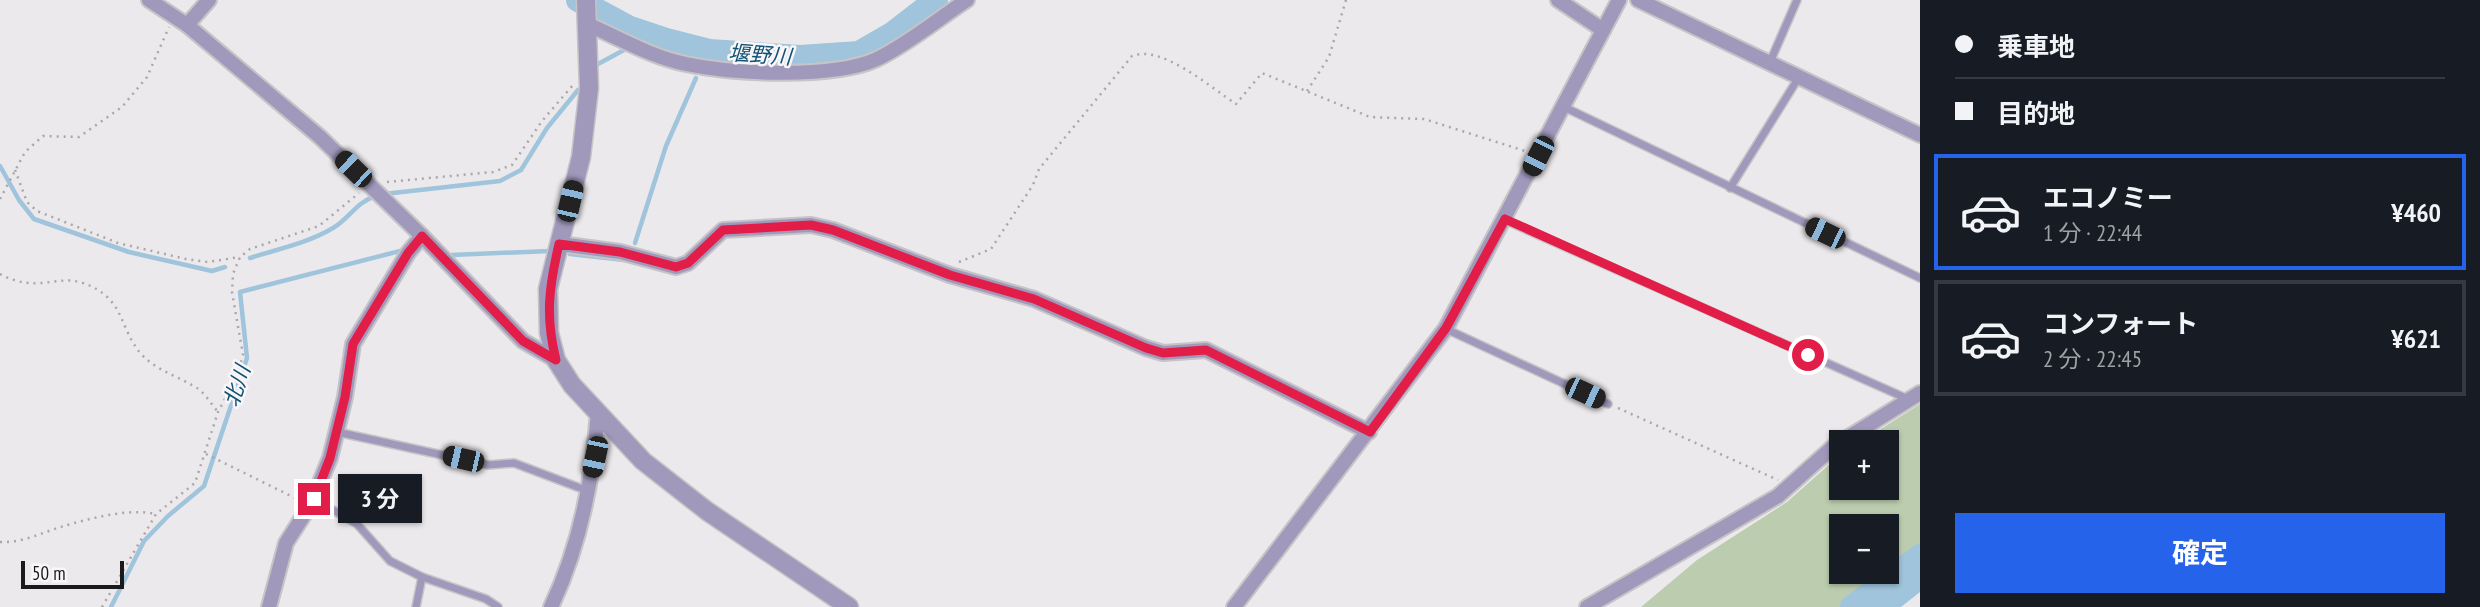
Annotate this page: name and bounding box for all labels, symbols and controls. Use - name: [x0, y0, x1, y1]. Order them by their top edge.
- text: 乗車地: [1997, 30, 2075, 63]
- water label: 堰野川: [728, 39, 794, 70]
- text: 目的地: [1997, 97, 2075, 130]
- car: [1520, 133, 1557, 179]
- car: [331, 147, 376, 191]
- car: [556, 178, 585, 224]
- icon: car: [1959, 181, 2022, 244]
- text: エコノミー: [2043, 181, 2173, 214]
- text: ¥460: [2391, 196, 2441, 229]
- car: [1802, 214, 1849, 252]
- text: 1 分 · 22:44: [2043, 218, 2142, 247]
- icon: car: [1959, 307, 2022, 370]
- text: コンフォート: [2043, 307, 2198, 340]
- text: ¥621: [2391, 322, 2441, 355]
- route start: [1792, 339, 1824, 371]
- text: 2 分 · 22:45: [2043, 344, 2142, 373]
- water label: 北川: [217, 360, 256, 410]
- car: [1562, 375, 1609, 411]
- map controls: [1829, 430, 1899, 584]
- button: +: [1829, 430, 1899, 500]
- car: [581, 434, 610, 480]
- car: [441, 444, 486, 474]
- callout: 3 分: [338, 475, 422, 524]
- route end: [298, 483, 330, 515]
- text: 3 分: [361, 484, 399, 513]
- button: 確定: [1955, 513, 2445, 593]
- button: −: [1829, 514, 1899, 584]
- scale bar: [21, 558, 124, 590]
- text: 50 m: [32, 561, 66, 585]

